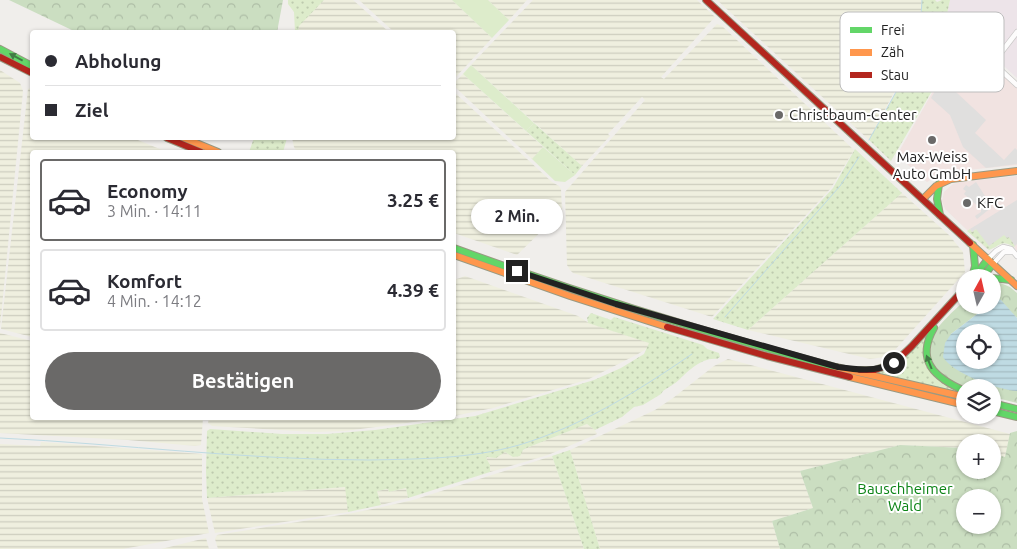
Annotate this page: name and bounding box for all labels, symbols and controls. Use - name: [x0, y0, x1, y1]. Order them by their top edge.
- legend: [840, 12, 1004, 92]
- text: Frei: [881, 22, 905, 38]
- text: Zäh: [881, 44, 904, 60]
- text: Abholung: [75, 50, 161, 72]
- one-way arrow: [9, 53, 23, 61]
- text: Stau: [881, 67, 909, 83]
- text: Ziel: [75, 99, 109, 121]
- place label: Christbaum-Center: [789, 106, 917, 123]
- marker: Christbaum-Center: [773, 109, 785, 121]
- marker: Max-Weiss Auto GmbH: [926, 134, 938, 146]
- place label: Max-Weiss Auto GmbH: [893, 148, 971, 182]
- icon: car: [47, 178, 92, 223]
- text: Economy: [107, 180, 188, 202]
- text: 3.25 €: [387, 189, 439, 211]
- place label: KFC: [977, 194, 1003, 211]
- marker: KFC: [961, 197, 973, 209]
- callout: 2 Min.: [471, 198, 563, 234]
- text: 3 Min. · 14:11: [107, 202, 202, 220]
- text: 2 Min.: [495, 207, 539, 225]
- route end: [506, 260, 528, 282]
- icon: car: [47, 268, 92, 313]
- north arrow: [956, 269, 1001, 314]
- map controls: [956, 269, 1001, 534]
- text: Komfort: [107, 270, 182, 292]
- text: 4.39 €: [387, 279, 439, 301]
- text: 4 Min. · 14:12: [107, 292, 202, 310]
- button: locate: [956, 324, 1001, 369]
- button: Bestätigen: [45, 352, 441, 410]
- route start: [883, 352, 905, 374]
- one-way arrow: [925, 354, 933, 369]
- button: layers: [956, 379, 1001, 424]
- button: +: [956, 434, 1001, 479]
- park label: Bauschheimer Wald: [857, 480, 953, 514]
- button: −: [956, 489, 1001, 534]

